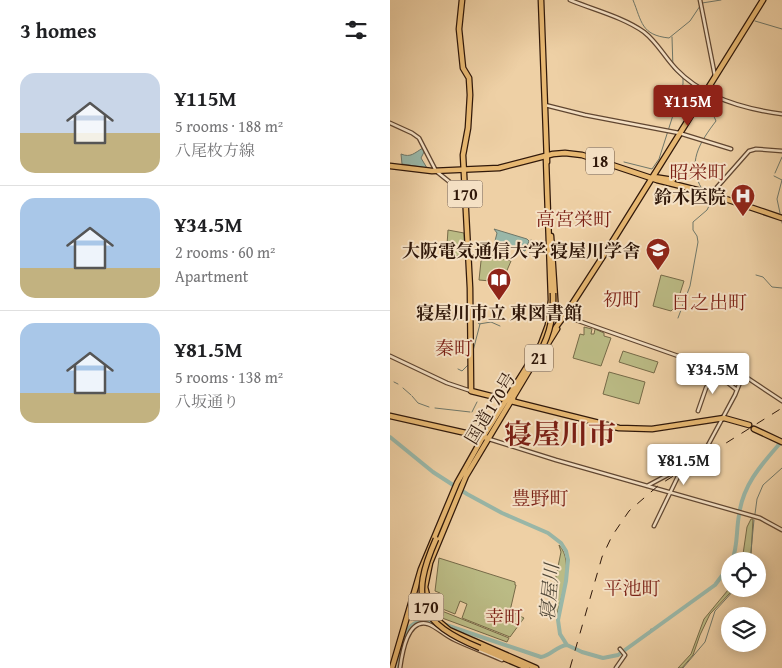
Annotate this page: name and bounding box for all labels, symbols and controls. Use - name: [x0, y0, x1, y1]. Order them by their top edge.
- text: 3 homes: [20, 15, 96, 46]
- icon: filters: [342, 16, 370, 44]
- text: ¥115M: [175, 83, 237, 114]
- pin: ¥115M: [653, 84, 723, 127]
- text: ¥115M: [665, 89, 711, 113]
- icon: home: [60, 93, 120, 153]
- text: 5 rooms · 188 m²: [175, 114, 283, 138]
- text: 八尾枚方線: [175, 138, 255, 162]
- road number: 18: [586, 148, 614, 175]
- district label: 昭栄町: [669, 158, 727, 186]
- road number: 170: [448, 180, 482, 208]
- place label: 鈴木医院: [654, 183, 726, 210]
- hospital icon: 鈴木医院: [730, 183, 756, 217]
- district label: 高宮栄町: [536, 205, 612, 233]
- text: ¥34.5M: [175, 209, 243, 240]
- icon: home: [60, 218, 120, 278]
- place label: 大阪電気通信大学 寝屋川学舎: [402, 237, 640, 264]
- school or university icon: 大阪電気通信大学 寝屋川学舎: [645, 237, 671, 271]
- text: 2 rooms · 60 m²: [175, 240, 275, 264]
- text: Apartment: [175, 264, 248, 288]
- library icon: 寝屋川市立 東図書館: [486, 267, 512, 301]
- district label: 初町: [603, 285, 641, 313]
- district label: 日之出町: [671, 288, 747, 316]
- place label: 寝屋川市立 東図書館: [416, 299, 582, 326]
- text: ¥81.5M: [175, 334, 243, 365]
- district label: 秦町: [435, 334, 473, 362]
- icon: home: [60, 343, 120, 403]
- road number: 21: [525, 344, 553, 372]
- pin: ¥34.5M: [672, 352, 754, 395]
- text: ¥34.5M: [687, 357, 739, 381]
- text: 5 rooms · 138 m²: [175, 365, 283, 389]
- street label: 国道170号: [458, 367, 522, 449]
- text: 八坂通り: [175, 389, 239, 413]
- district label: 寝屋川市: [504, 413, 616, 454]
- pin: ¥81.5M: [643, 444, 725, 486]
- text: ¥81.5M: [658, 448, 710, 472]
- district label: 豊野町: [511, 484, 569, 512]
- map controls: [721, 552, 766, 652]
- button: locate: [721, 552, 766, 597]
- water label: 寝屋川: [533, 560, 566, 622]
- district label: 平池町: [603, 574, 661, 602]
- road number: 170: [408, 594, 444, 620]
- district label: 幸町: [485, 603, 523, 631]
- button: layers: [721, 607, 766, 652]

